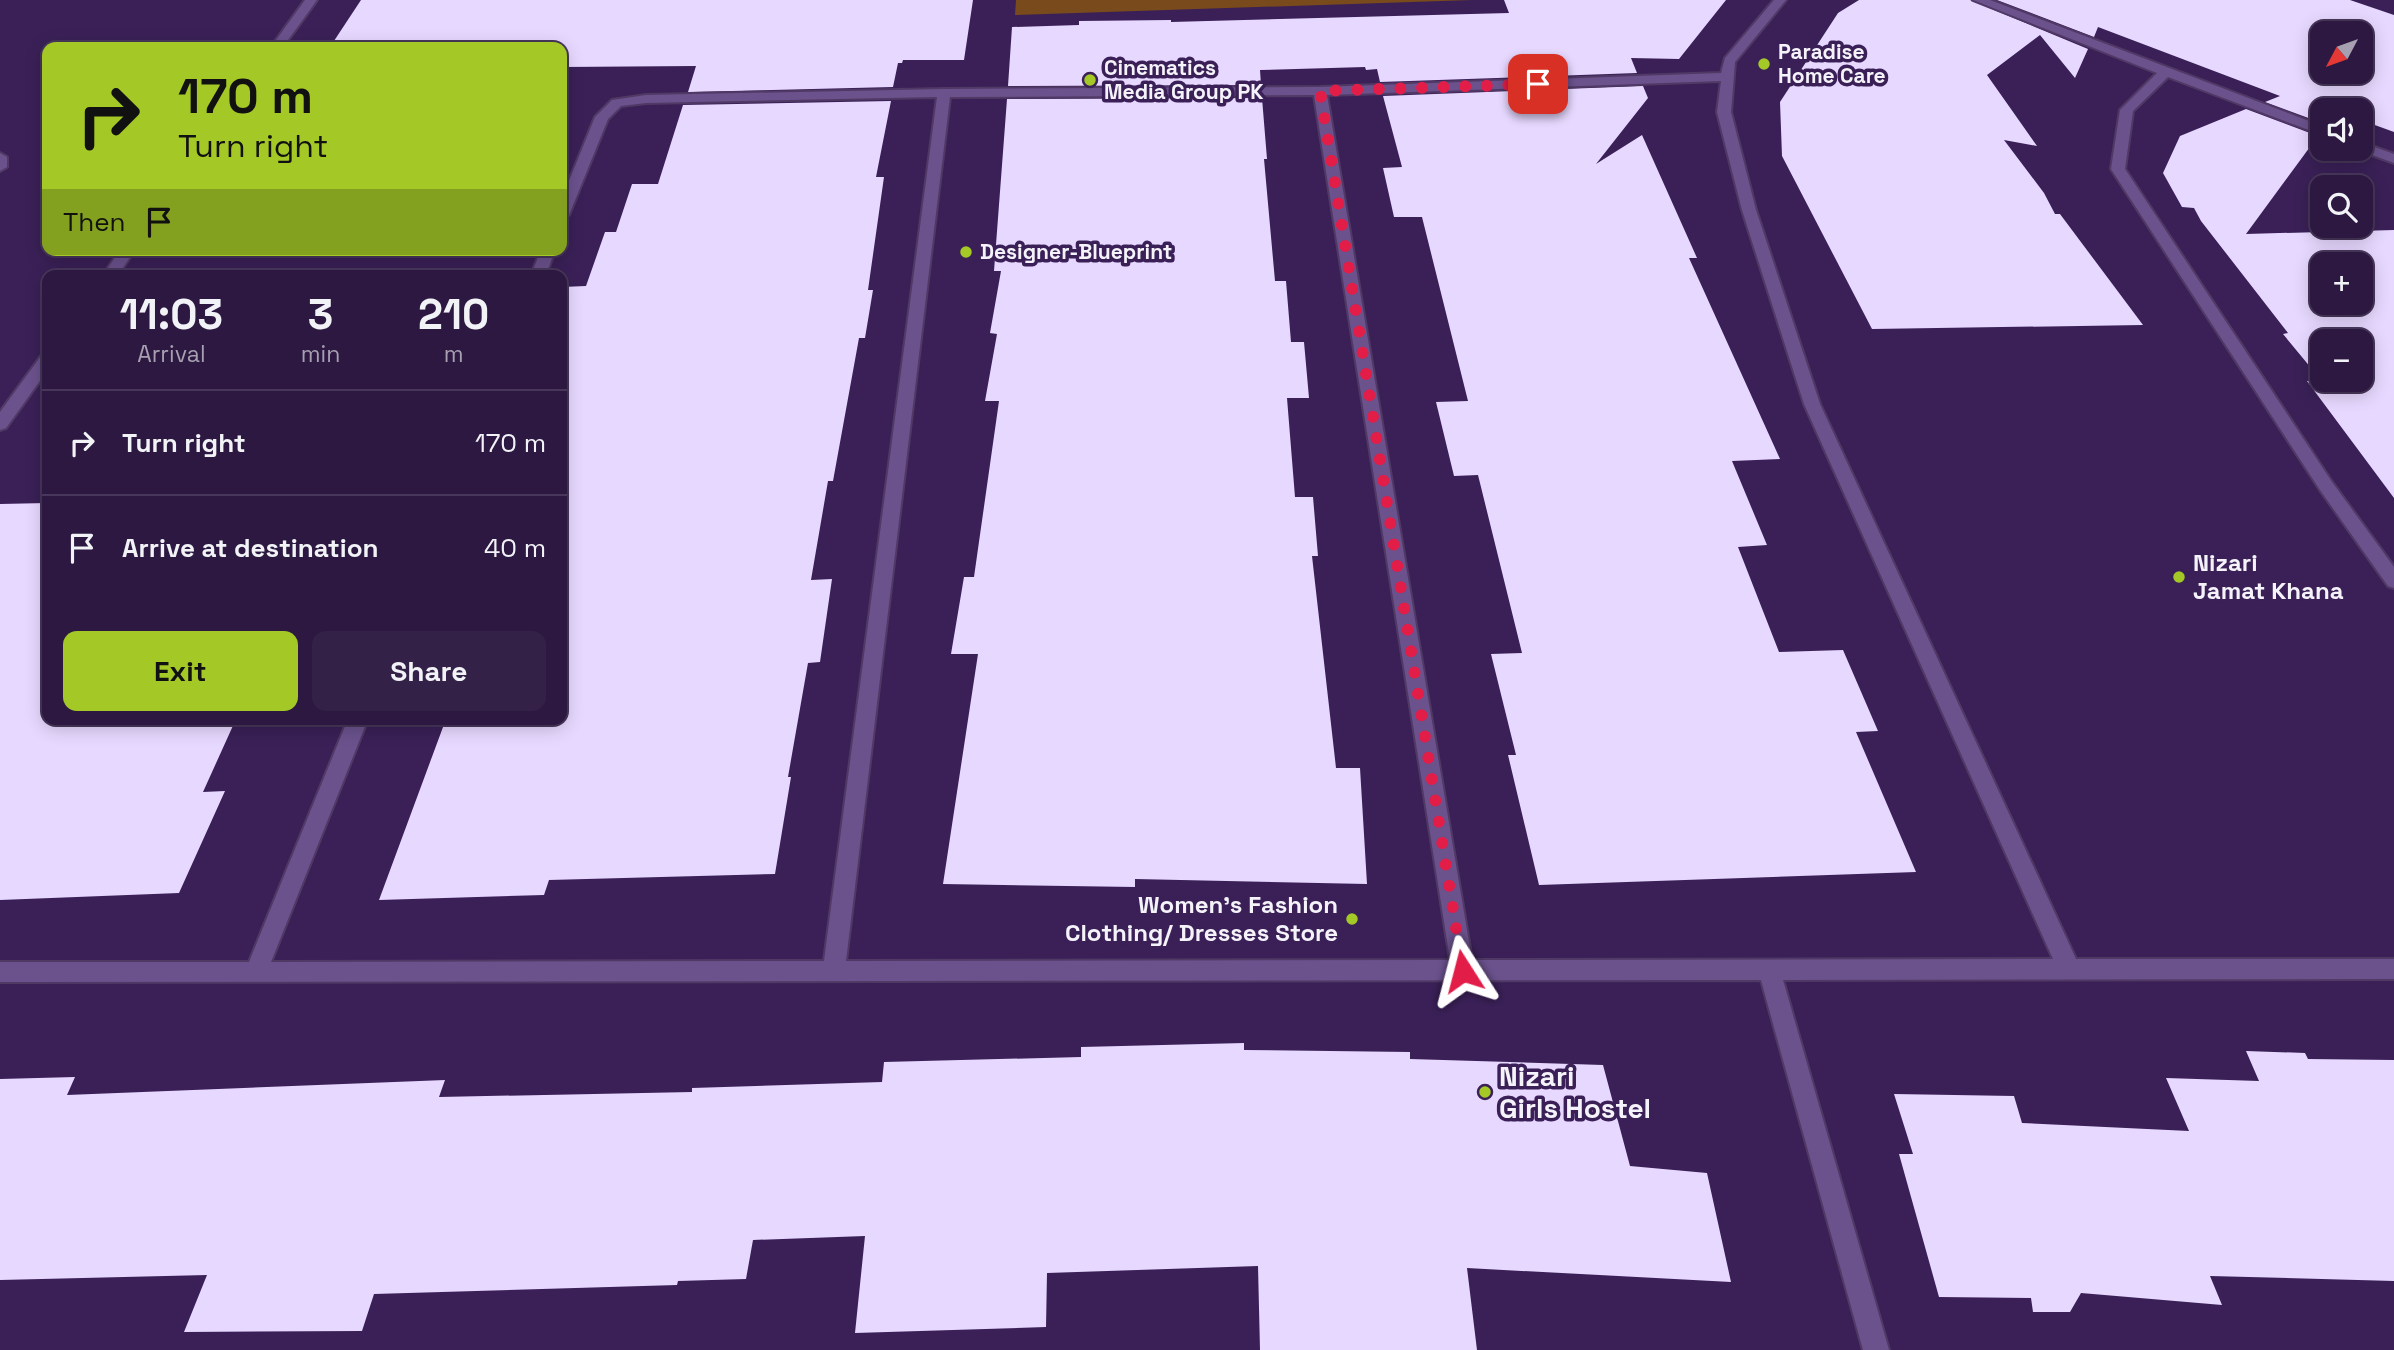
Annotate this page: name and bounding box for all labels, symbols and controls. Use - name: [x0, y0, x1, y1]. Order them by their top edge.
- north arrow: [2310, 21, 2373, 84]
- map controls: [2310, 21, 2373, 392]
- place label: Paradise Home Care: [1778, 38, 1886, 89]
- place label: Cinematics Media Group PK: [1104, 54, 1264, 105]
- pin: [1508, 54, 1568, 114]
- marker: Paradise Home Care: [1756, 56, 1772, 72]
- text: 170 m: [178, 65, 313, 127]
- icon: arrive: [1519, 65, 1557, 103]
- icon: right: [63, 70, 154, 161]
- marker: Cinematics Media Group PK: [1082, 72, 1098, 88]
- button: sound: [2310, 98, 2373, 161]
- text: Turn right: [178, 126, 328, 166]
- button: search: [2310, 175, 2373, 238]
- icon: arrive: [140, 203, 178, 241]
- text: Then: [63, 205, 126, 239]
- place label: Designer-Blueprint: [980, 238, 1172, 265]
- marker: Designer-Blueprint: [958, 244, 974, 260]
- button: +: [2310, 252, 2373, 315]
- text: 11:03: [120, 288, 223, 341]
- text: 3: [308, 288, 333, 341]
- text: 210: [418, 288, 489, 341]
- button: −: [2310, 329, 2373, 392]
- text: Arrival: [137, 339, 206, 369]
- text: min: [301, 339, 340, 369]
- text: m: [444, 339, 464, 369]
- icon: right: [63, 424, 101, 462]
- text: Turn right: [122, 426, 246, 460]
- text: 170 m: [475, 426, 546, 460]
- icon: arrive: [63, 529, 101, 567]
- text: Arrive at destination: [122, 531, 379, 565]
- text: 40 m: [484, 531, 546, 565]
- place label: Nizari Jamat Khana: [2193, 547, 2344, 606]
- marker: Nizari Jamat Khana: [2171, 569, 2187, 585]
- button: Exit: [63, 631, 298, 711]
- button: Share: [312, 631, 546, 711]
- place label: Women's Fashion Clothing/ Dresses Store: [1065, 889, 1338, 948]
- marker: Women's Fashion Clothing/ Dresses Store: [1344, 911, 1360, 927]
- position arrow: [1426, 934, 1500, 1008]
- place label: Nizari Girls Hostel: [1499, 1058, 1651, 1126]
- marker: Nizari Girls Hostel: [1477, 1084, 1493, 1100]

